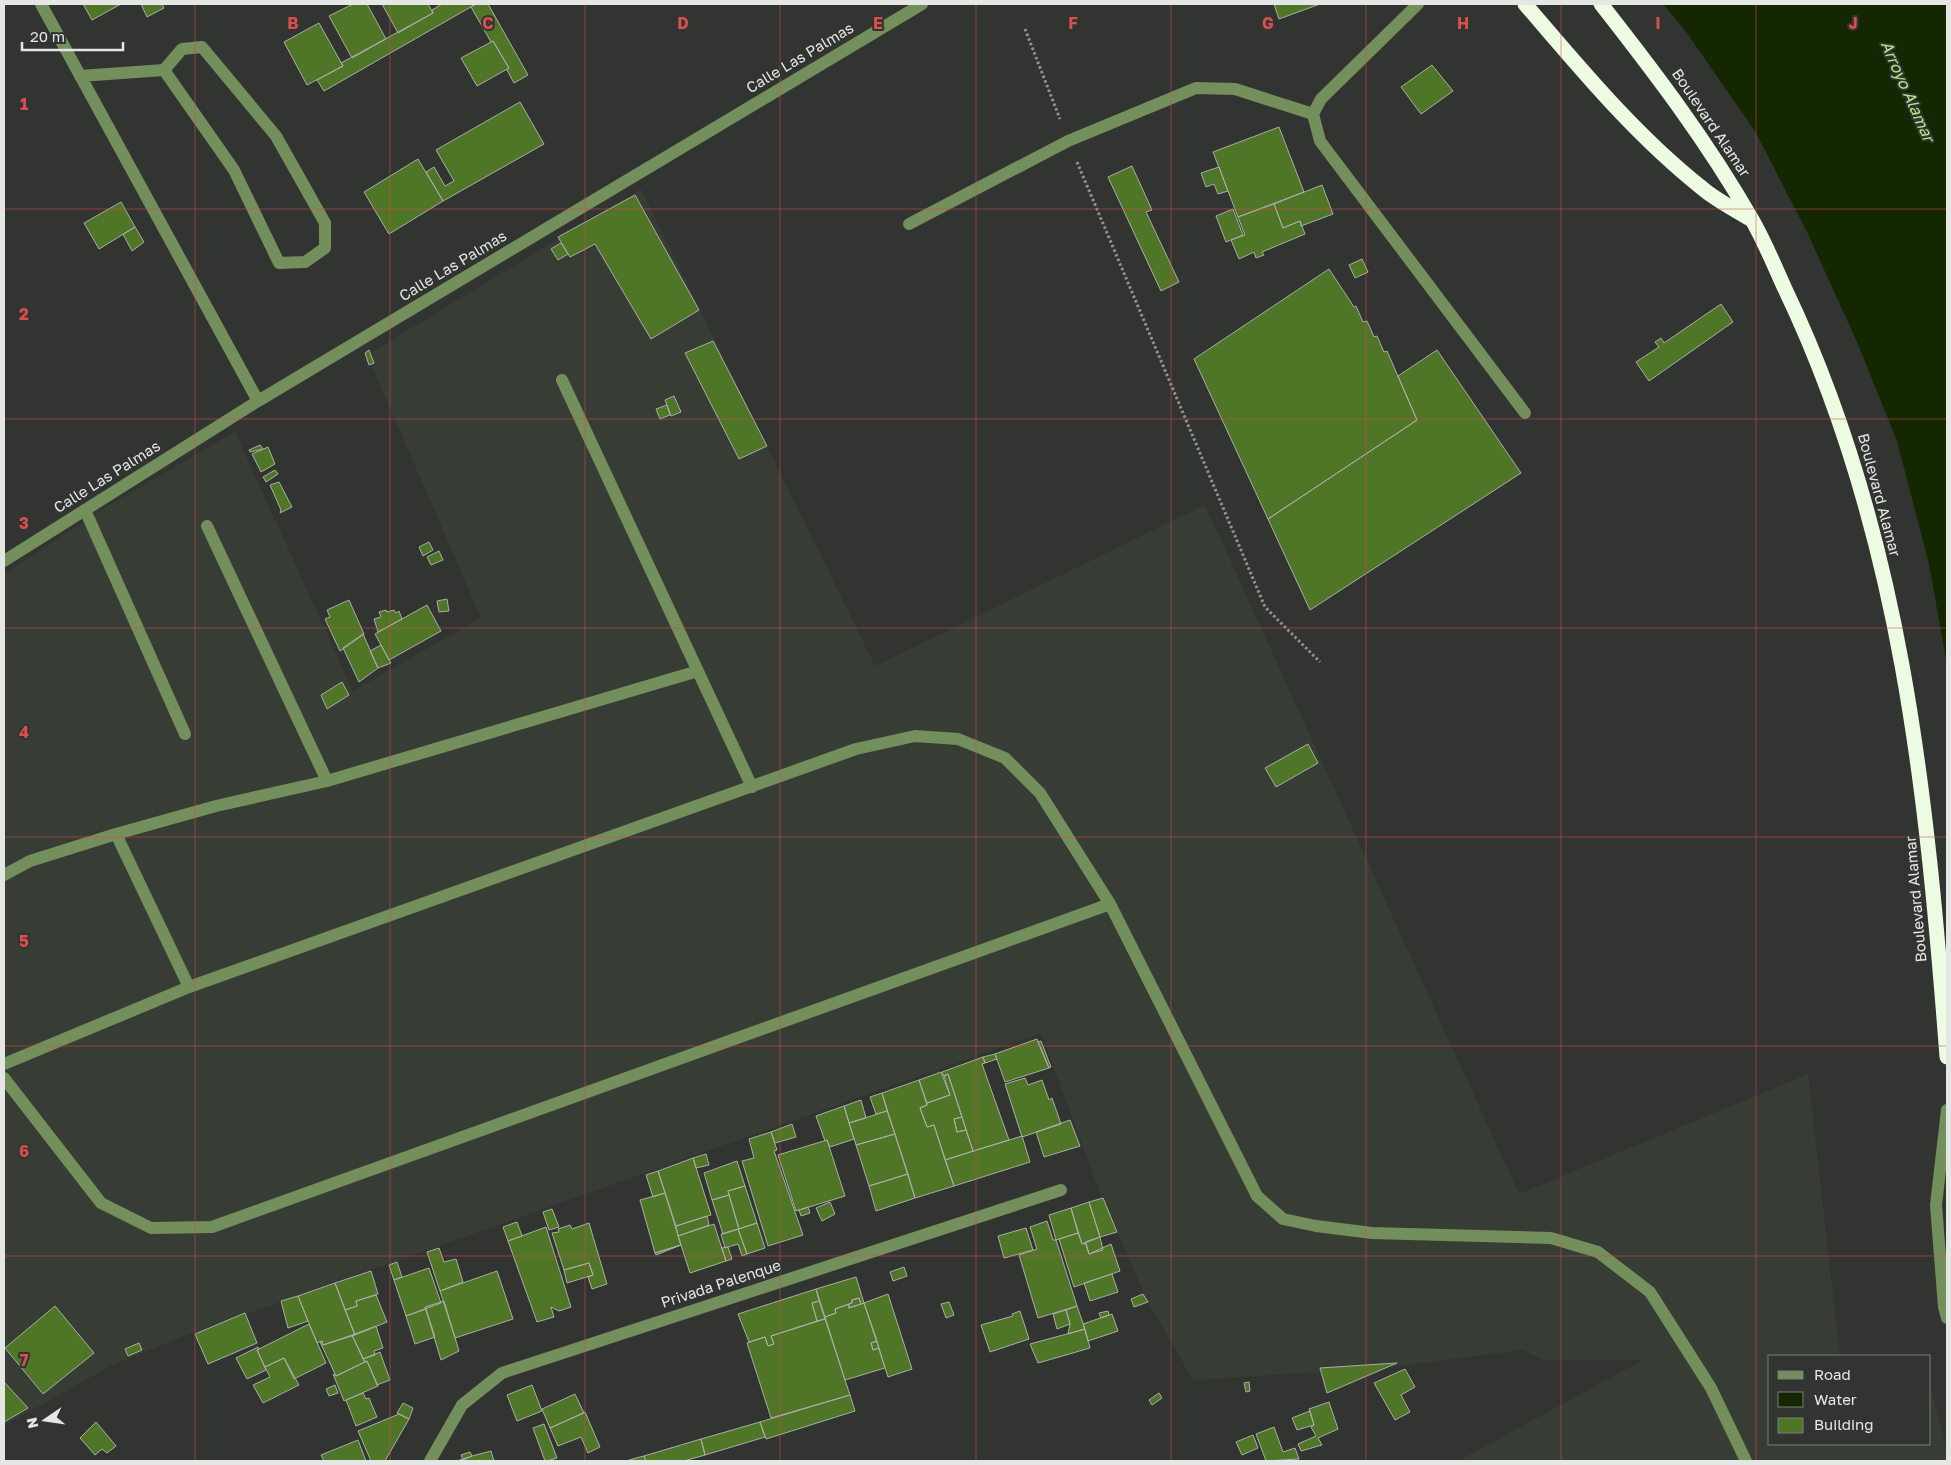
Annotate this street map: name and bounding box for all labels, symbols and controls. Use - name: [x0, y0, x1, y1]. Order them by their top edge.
- text: B: [287, 13, 299, 33]
- text: C: [482, 13, 494, 33]
- text: D: [677, 13, 689, 33]
- text: E: [873, 13, 883, 33]
- text: F: [1068, 13, 1078, 33]
- text: G: [1262, 13, 1274, 33]
- text: H: [1457, 13, 1469, 33]
- text: I: [1655, 13, 1661, 33]
- text: J: [1848, 13, 1858, 33]
- street label: Calle Las Palmas: [743, 18, 856, 96]
- scale bar: [22, 20, 124, 52]
- text: 20 m: [30, 27, 65, 45]
- water label: Arroyo Alamar: [1877, 37, 1940, 147]
- street label: Boulevard Alamar: [1669, 65, 1755, 180]
- text: 1: [20, 94, 28, 114]
- street label: Calle Las Palmas: [396, 226, 509, 304]
- text: 2: [19, 304, 29, 324]
- street label: Boulevard Alamar: [1855, 431, 1905, 559]
- street label: Calle Las Palmas: [50, 436, 163, 516]
- text: 3: [19, 513, 29, 533]
- text: 4: [19, 722, 29, 742]
- street label: Boulevard Alamar: [1900, 835, 1929, 963]
- text: 5: [19, 931, 29, 951]
- text: 6: [19, 1141, 29, 1161]
- street label: Privada Palenque: [658, 1255, 783, 1311]
- text: 7: [20, 1350, 29, 1370]
- legend: [1768, 1355, 1931, 1445]
- text: Road: [1814, 1365, 1851, 1383]
- text: Water: [1814, 1390, 1857, 1408]
- north arrow: [20, 1395, 70, 1445]
- text: Building: [1814, 1415, 1874, 1433]
- text: N: [22, 1416, 41, 1430]

